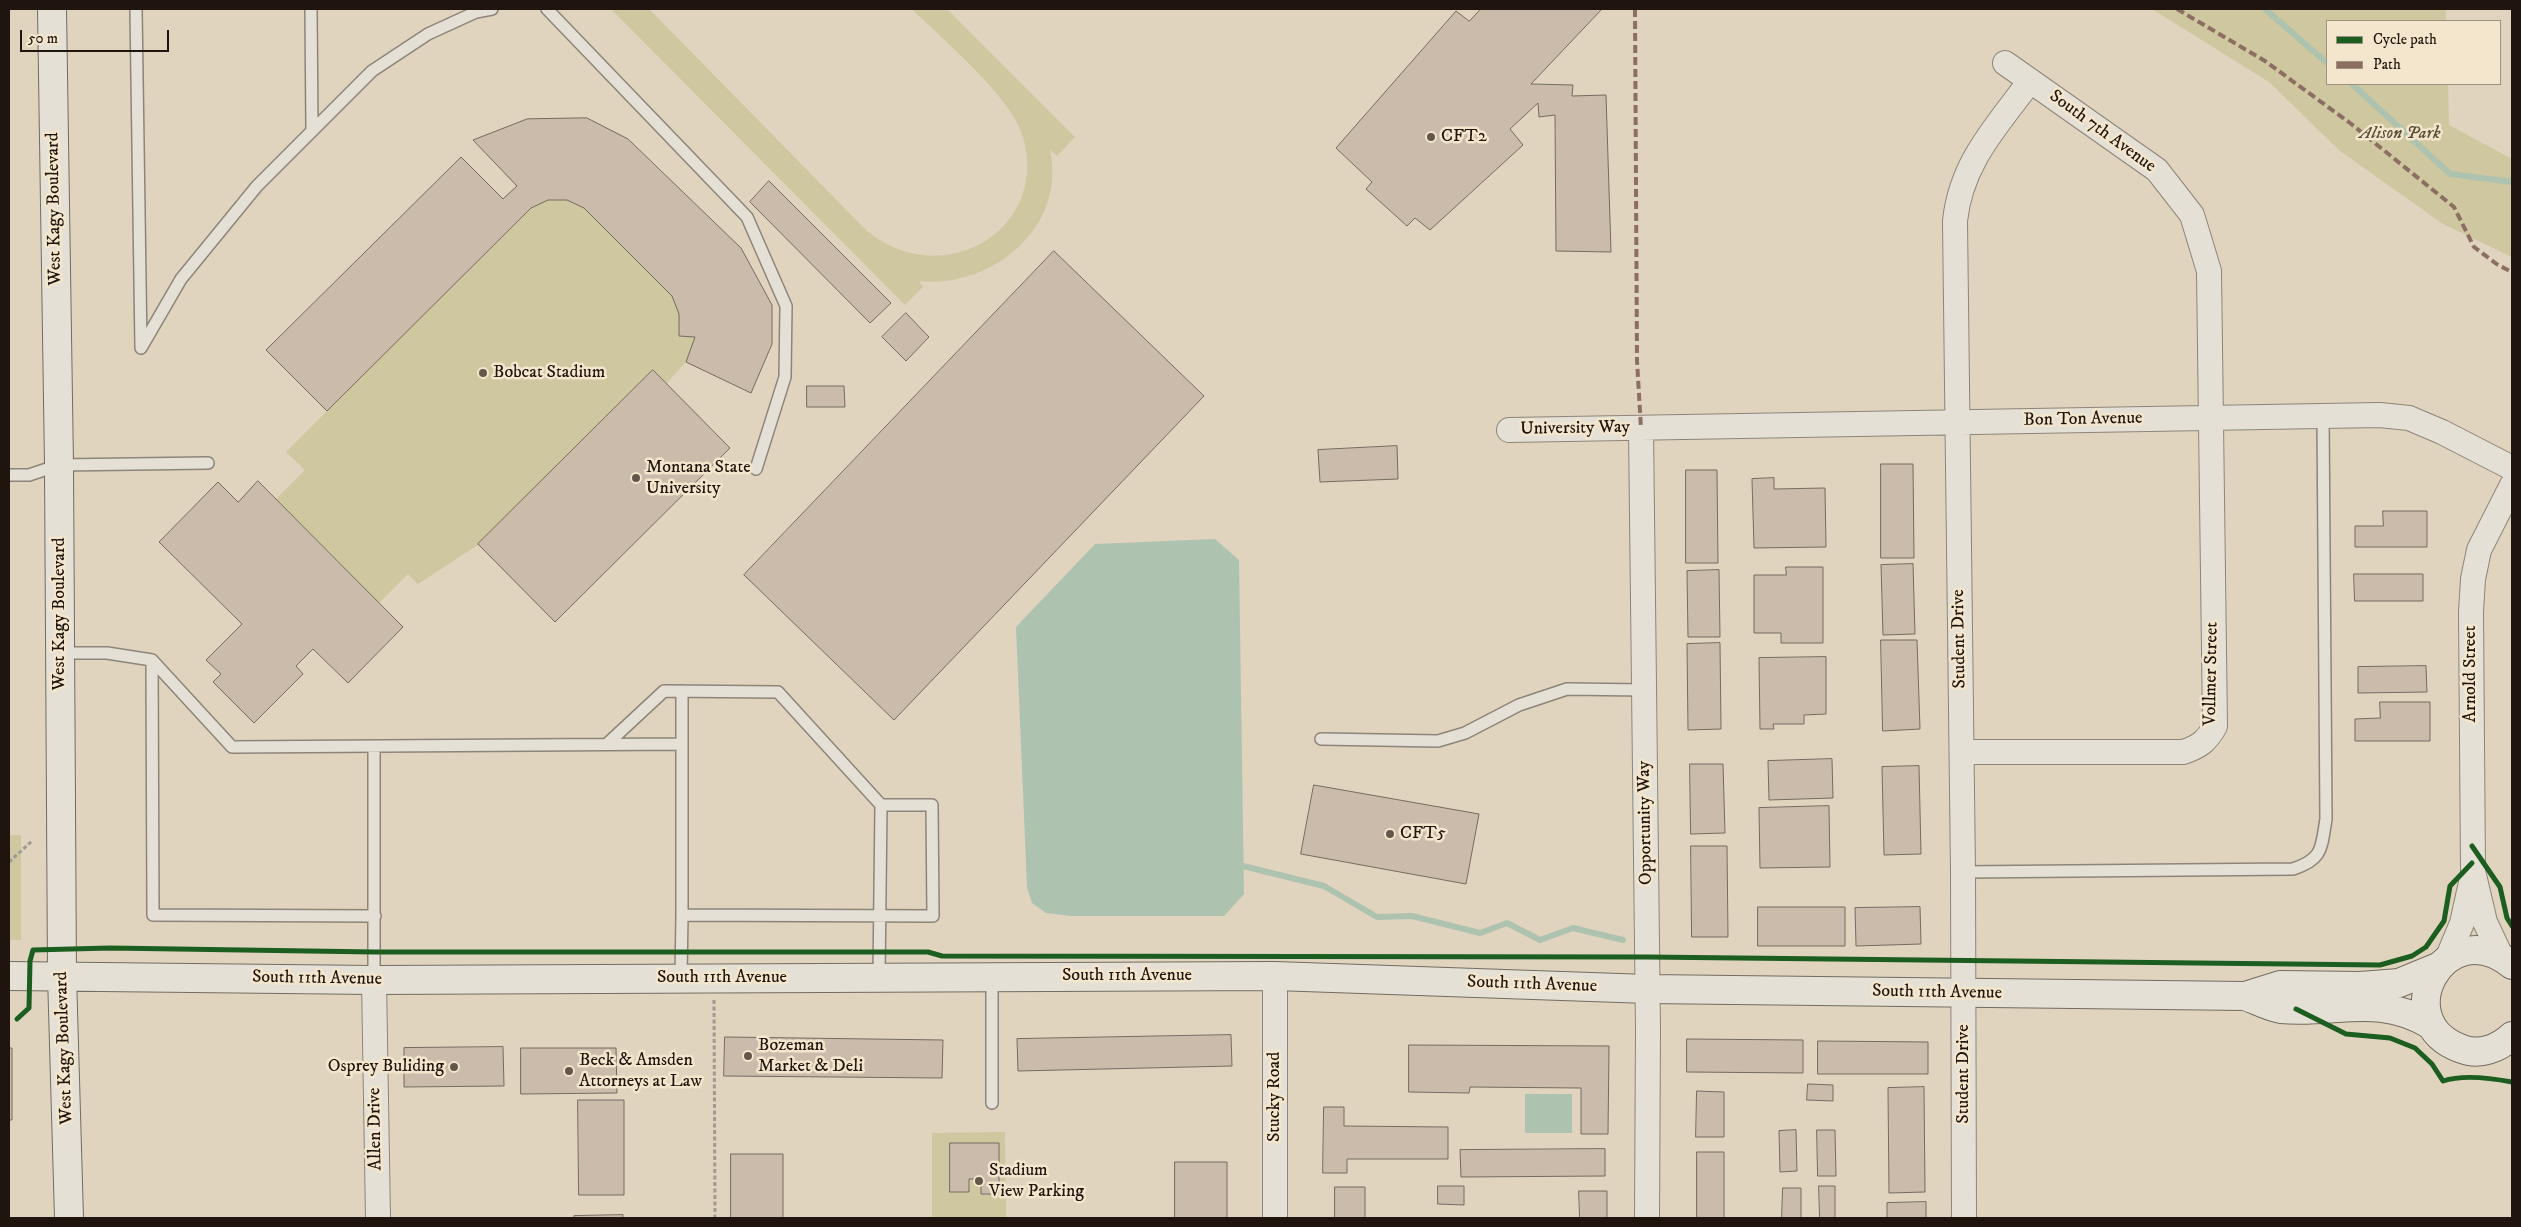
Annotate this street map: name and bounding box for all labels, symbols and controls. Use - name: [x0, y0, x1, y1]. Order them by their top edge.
- scale bar: [22, 20, 171, 52]
- legend: [2326, 20, 2501, 85]
- text: 50 m: [28, 29, 58, 48]
- text: Cycle path: [2373, 30, 2437, 49]
- text: Path: [2373, 55, 2401, 74]
- street label: South 7th Avenue: [2045, 86, 2159, 178]
- park label: Alison Park: [2360, 123, 2440, 145]
- place label: CFT2: [1441, 126, 1487, 148]
- marker: CFT2: [1425, 131, 1437, 143]
- street label: West Kagy Boulevard: [43, 132, 67, 286]
- place label: Bobcat Stadium: [493, 362, 605, 384]
- marker: Bobcat Stadium: [477, 367, 489, 379]
- street label: Bon Ton Avenue: [2023, 408, 2143, 432]
- street label: University Way: [1520, 417, 1630, 441]
- place label: Montana State University: [646, 457, 751, 499]
- marker: Montana State University: [630, 472, 642, 484]
- street label: West Kagy Boulevard: [49, 537, 71, 691]
- street label: Student Drive: [1948, 589, 1972, 689]
- street label: Vollmer Street: [2200, 622, 2224, 726]
- street label: Arnold Street: [2460, 625, 2482, 723]
- street label: Opportunity Way: [1634, 761, 1658, 885]
- place label: CFT5: [1400, 823, 1446, 845]
- marker: CFT5: [1384, 828, 1396, 840]
- street label: South 11th Avenue: [1062, 965, 1192, 987]
- street label: South 11th Avenue: [252, 967, 382, 991]
- street label: South 11th Avenue: [657, 967, 787, 989]
- street label: West Kagy Boulevard: [52, 971, 78, 1125]
- street label: South 11th Avenue: [1467, 972, 1597, 998]
- street label: South 11th Avenue: [1872, 981, 2002, 1005]
- street label: Student Drive: [1953, 1024, 1975, 1124]
- place label: Bozeman Market & Deli: [758, 1035, 863, 1078]
- place label: Beck & Amsden Attorneys at Law: [579, 1050, 702, 1092]
- marker: Bozeman Market & Deli: [742, 1050, 754, 1062]
- street label: Stucky Road: [1264, 1052, 1286, 1142]
- place label: Osprey Buliding: [328, 1056, 444, 1078]
- marker: Osprey Buliding: [448, 1061, 460, 1073]
- marker: Beck & Amsden Attorneys at Law: [563, 1065, 575, 1077]
- street label: Allen Drive: [364, 1087, 388, 1171]
- place label: Stadium View Parking: [989, 1160, 1084, 1202]
- marker: Stadium View Parking: [973, 1175, 985, 1187]

